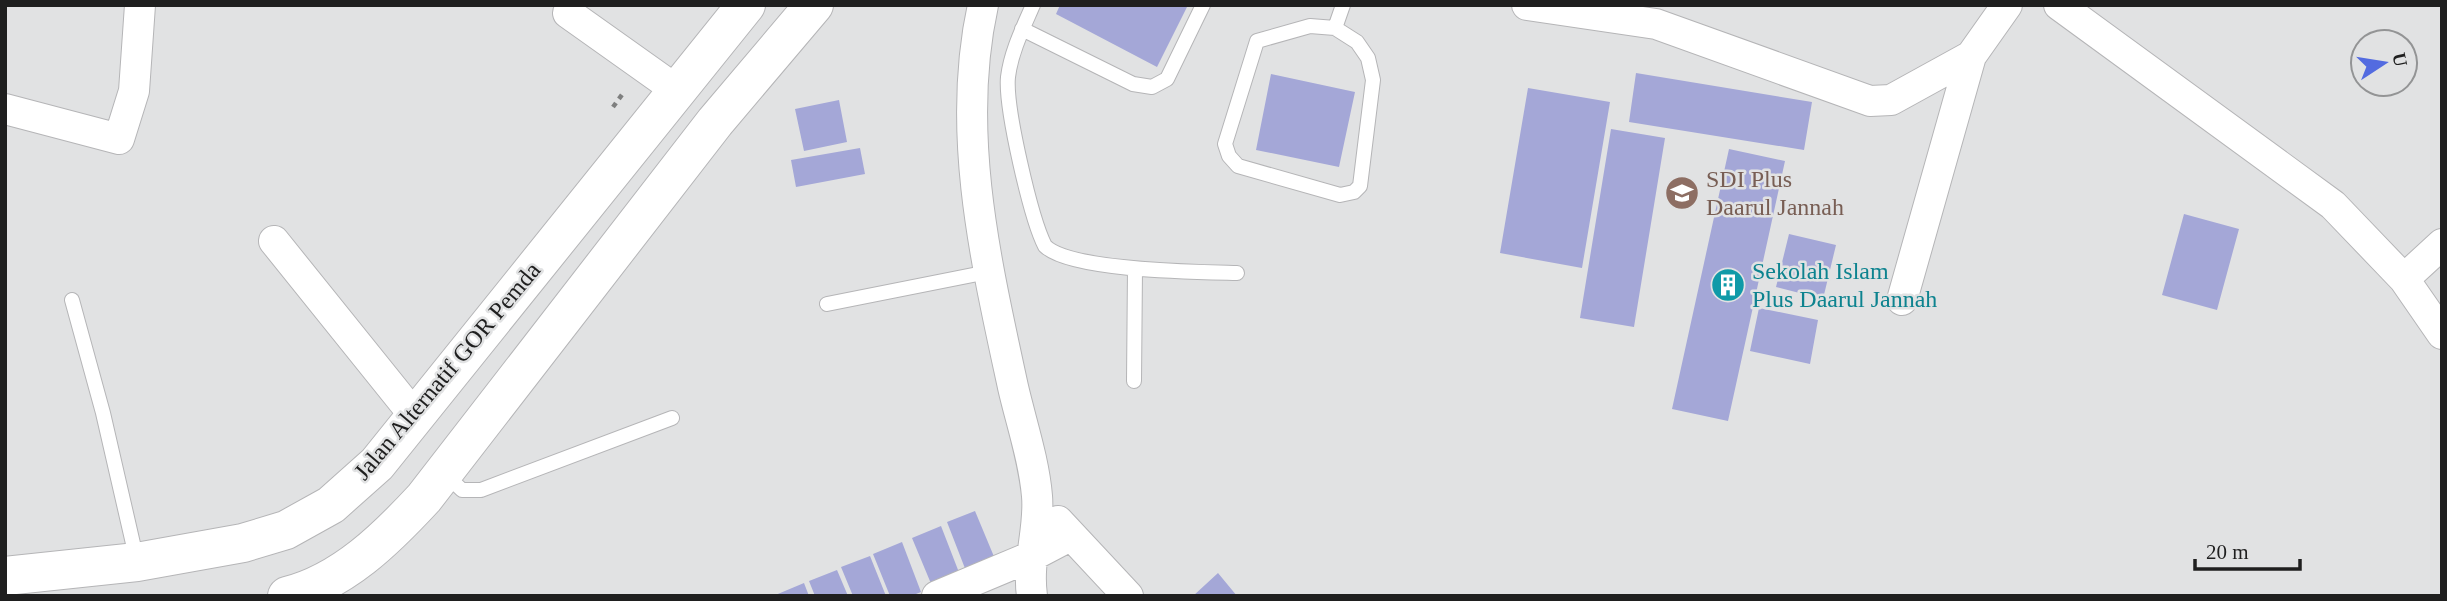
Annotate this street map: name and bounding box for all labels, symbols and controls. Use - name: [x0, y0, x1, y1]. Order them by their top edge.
- north arrow: [2349, 28, 2419, 98]
- text: U: [2388, 51, 2412, 69]
- place label: SDI Plus Daarul Jannah: [1706, 166, 1844, 220]
- school or university icon: SDI Plus Daarul Jannah: [1663, 174, 1701, 212]
- street label: Jalan Alternatif GOR Pemda: [349, 257, 546, 485]
- place label: Sekolah Islam Plus Daarul Jannah: [1752, 258, 1937, 312]
- building icon: Sekolah Islam Plus Daarul Jannah: [1709, 266, 1747, 304]
- scale bar: [2195, 528, 2300, 572]
- text: 20 m: [2206, 540, 2249, 564]

